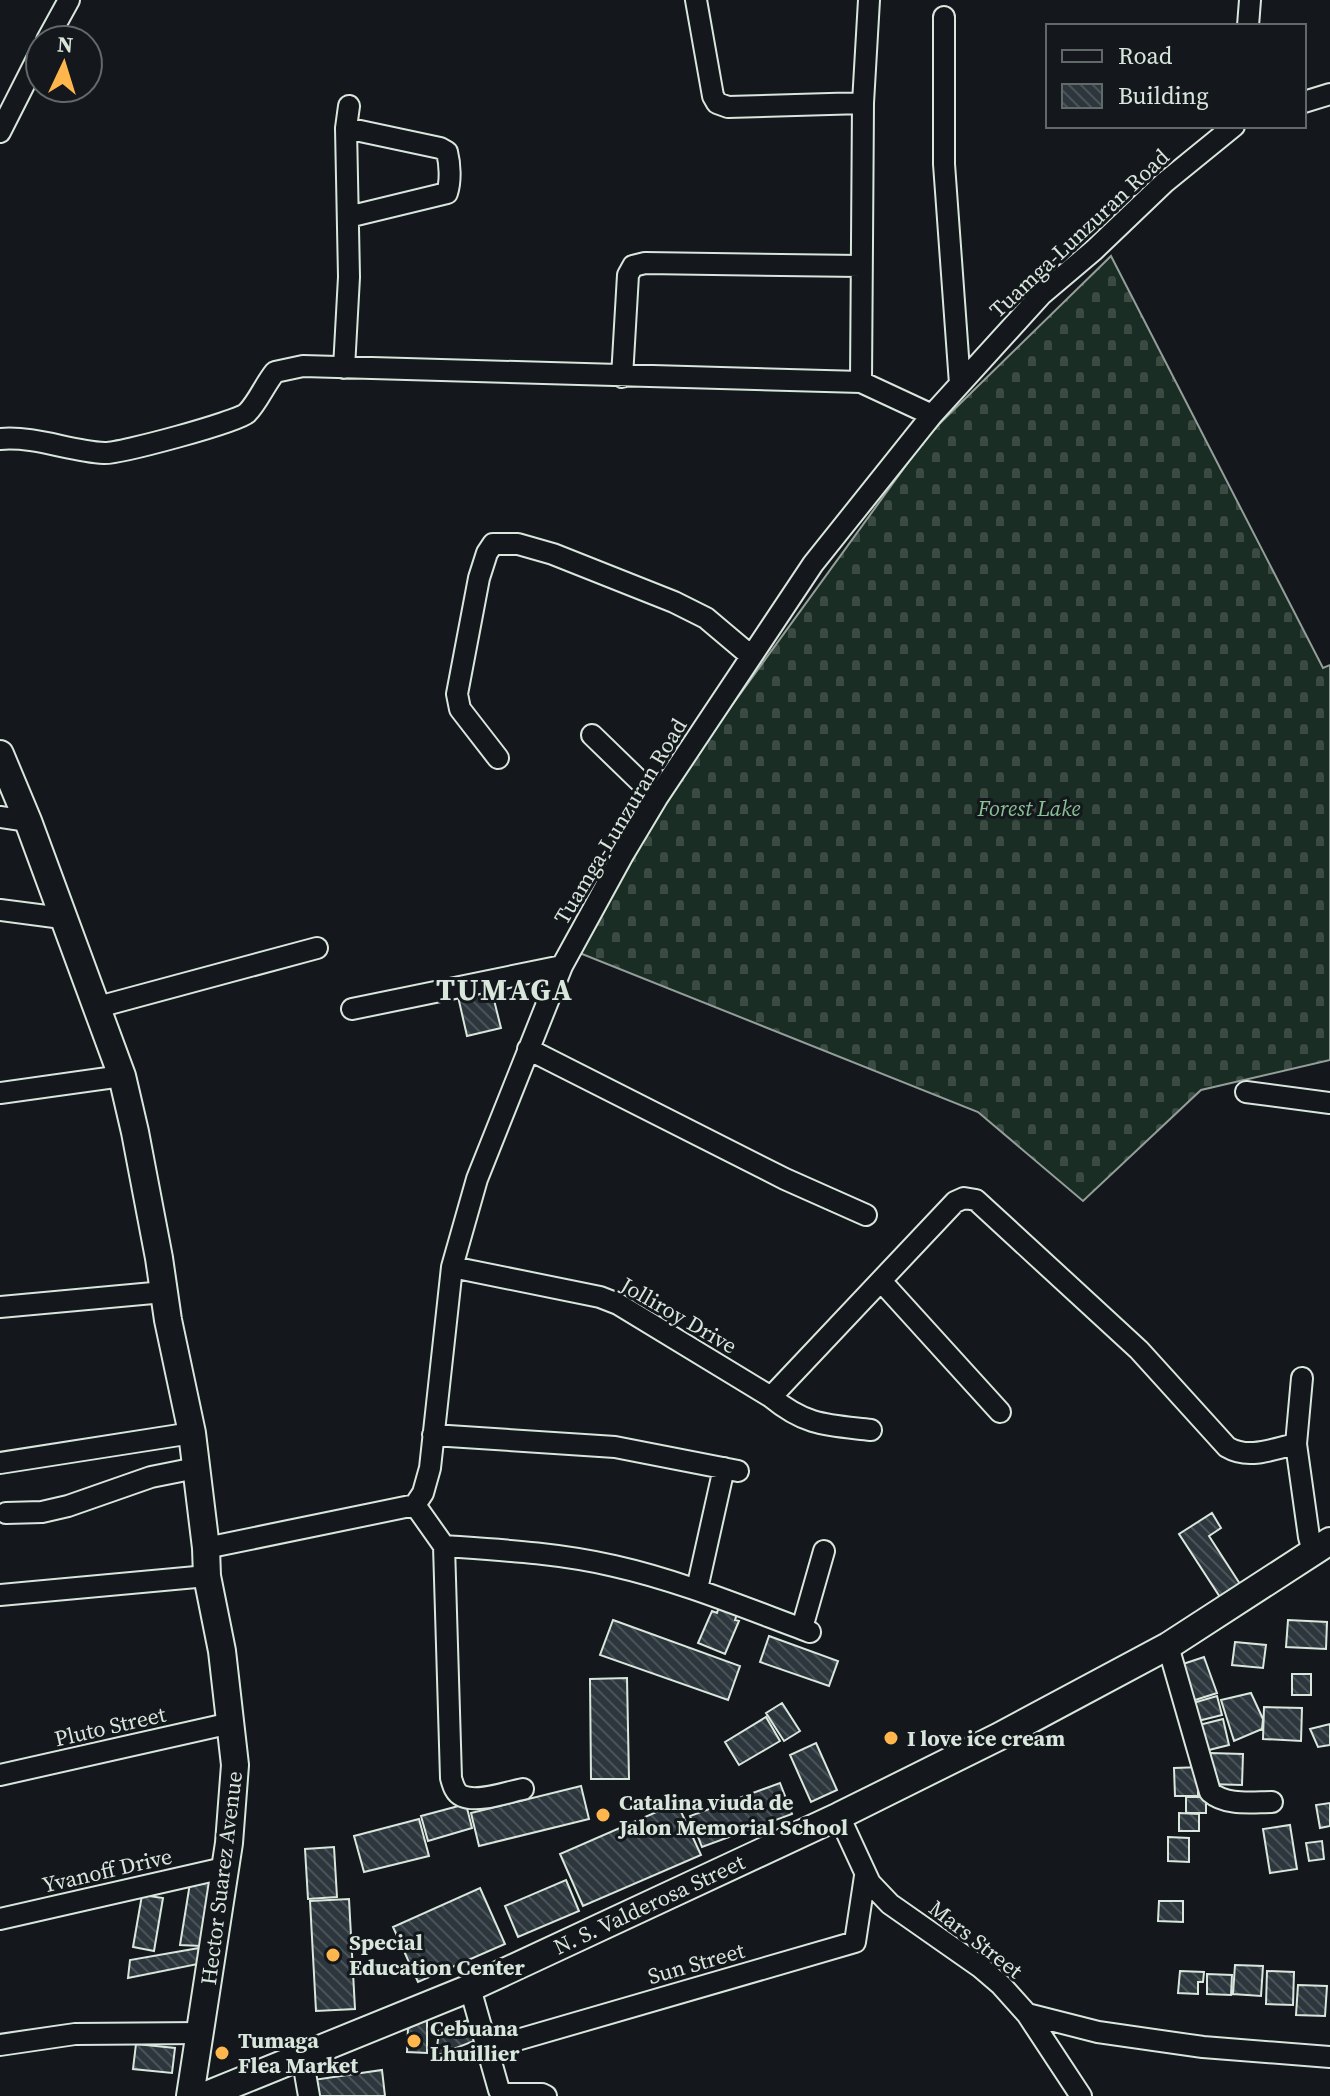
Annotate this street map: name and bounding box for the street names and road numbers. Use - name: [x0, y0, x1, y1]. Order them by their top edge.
- street label: Tuamga-Lunzuran Road: [983, 141, 1176, 324]
- street label: Tuamga-Lunzuran Road: [547, 712, 694, 930]
- street label: Jolliroy Drive: [614, 1269, 743, 1360]
- street label: Pluto Street: [51, 1698, 169, 1753]
- street label: Hector Suarez Avenue: [193, 1769, 249, 1987]
- street label: Yvanoff Drive: [39, 1841, 175, 1899]
- street label: N. S. Valderosa Street: [549, 1846, 750, 1961]
- street label: Mars Street: [923, 1893, 1030, 1986]
- street label: Sun Street: [644, 1935, 749, 1991]

